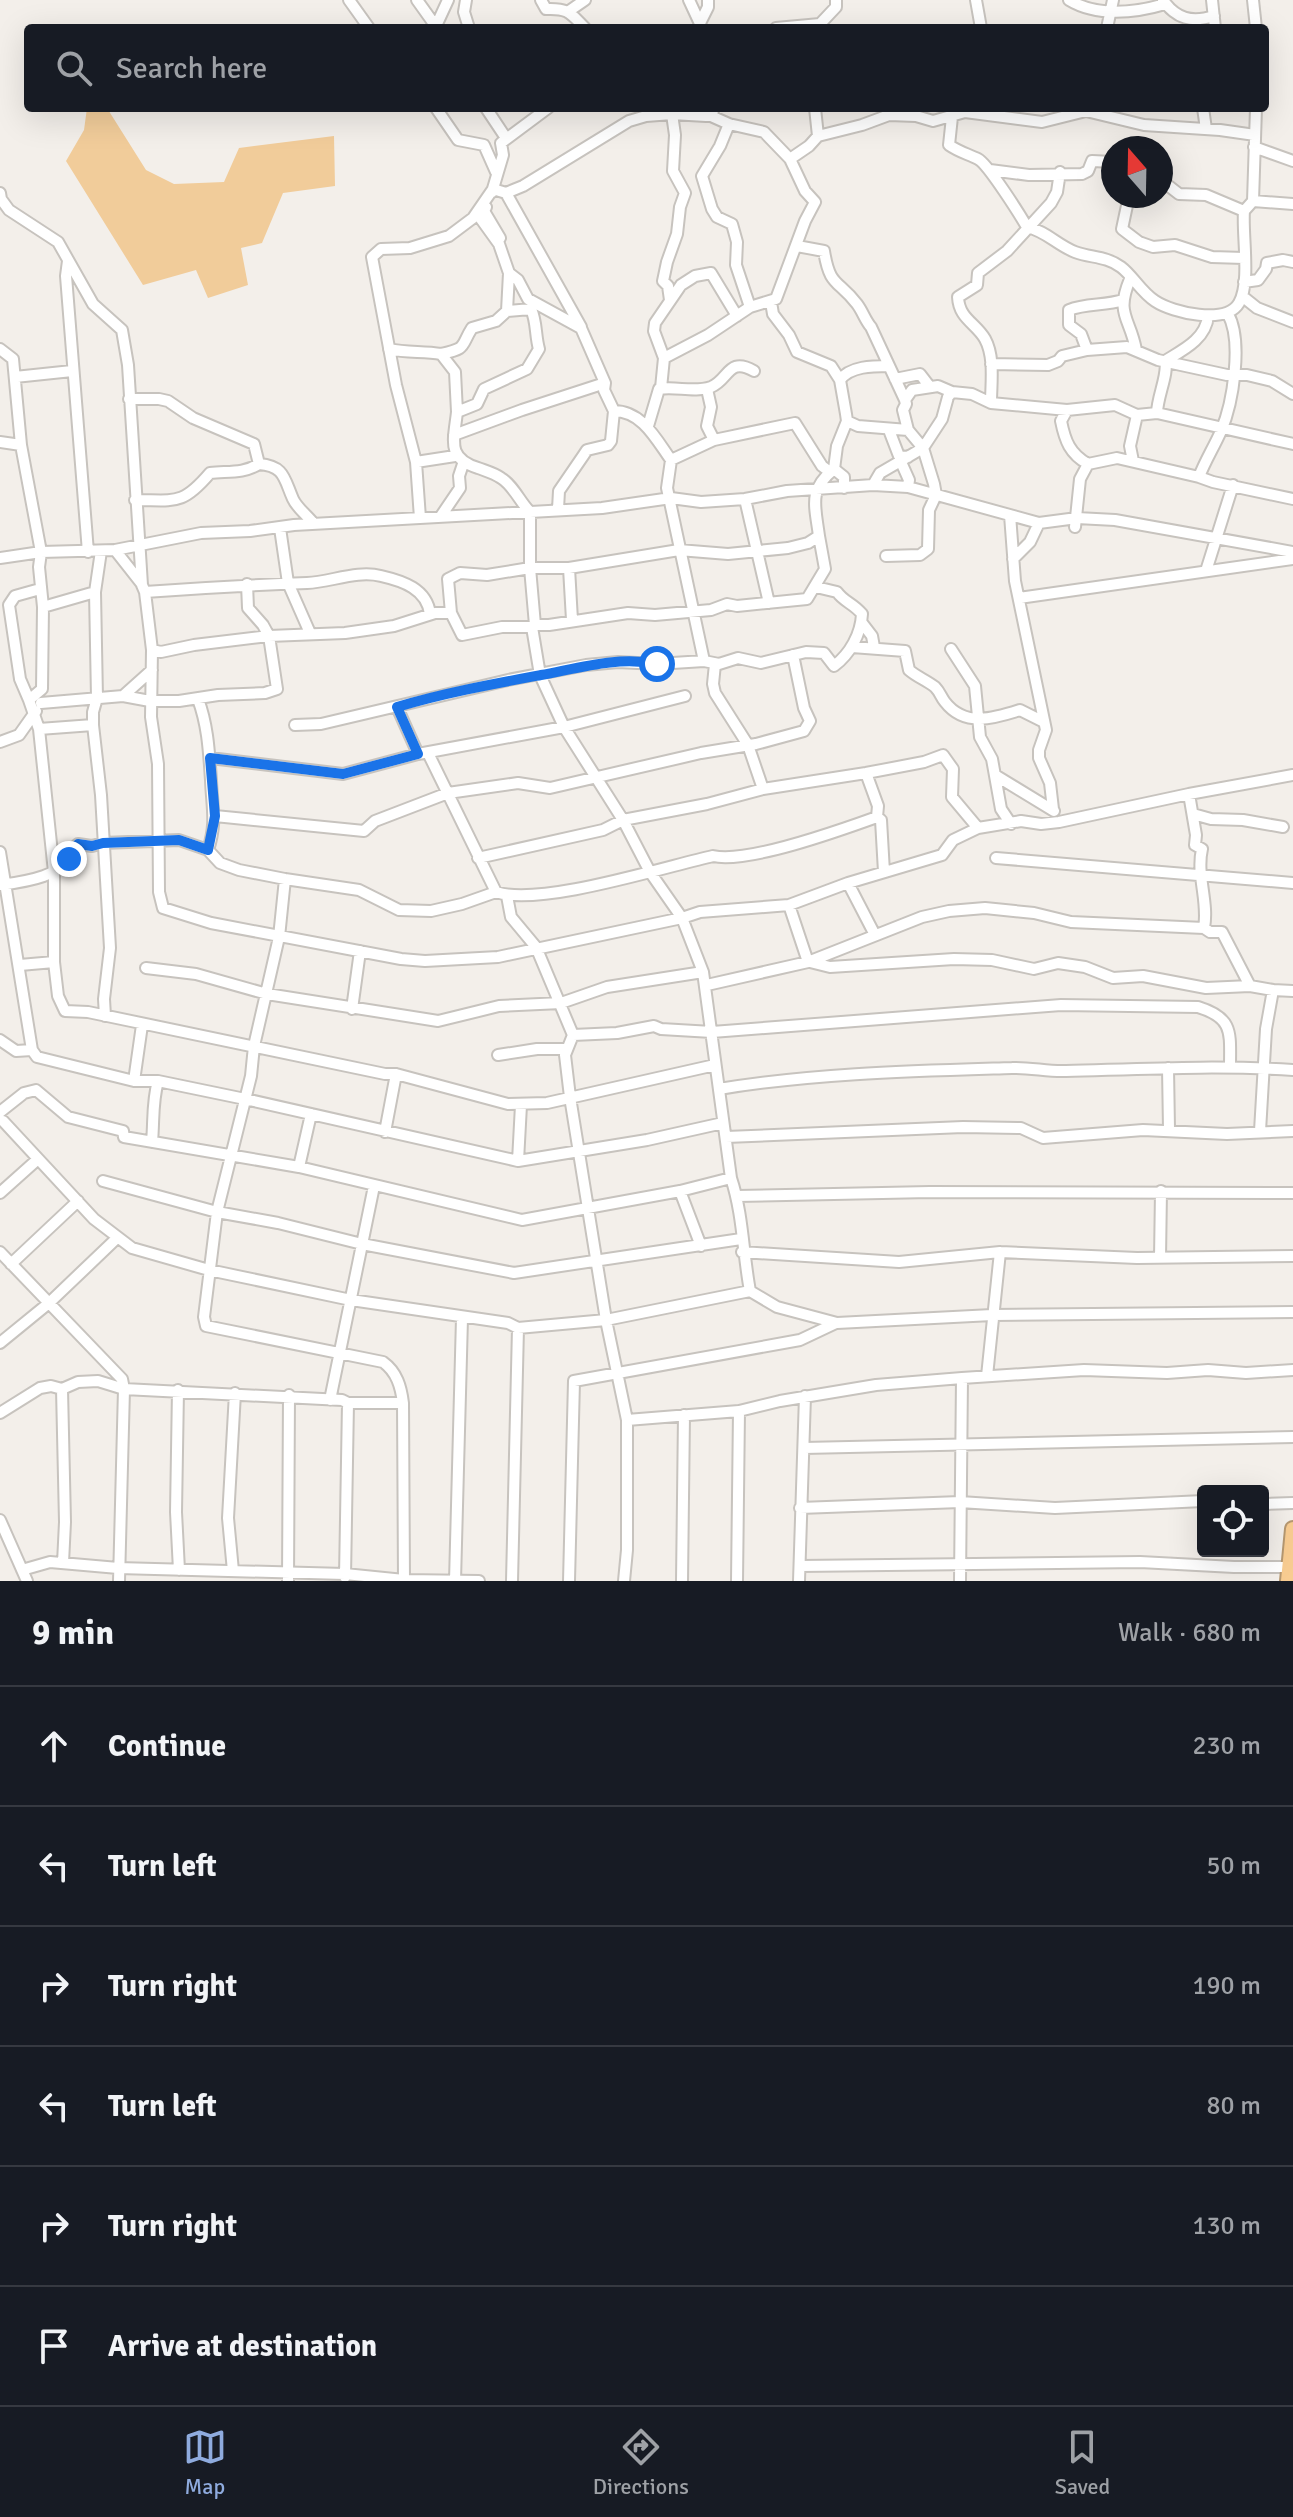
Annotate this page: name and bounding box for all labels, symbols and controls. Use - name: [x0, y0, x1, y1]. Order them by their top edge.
- search box: [24, 24, 1269, 112]
- icon: search: [52, 46, 96, 90]
- text: Search here: [116, 50, 267, 87]
- north arrow: [1101, 136, 1173, 208]
- route start: [639, 646, 675, 682]
- route end: [51, 841, 87, 877]
- map controls: [1197, 1485, 1269, 1557]
- button: locate: [1197, 1485, 1269, 1557]
- text: 9 min: [32, 1612, 114, 1654]
- text: Walk · 680 m: [1118, 1617, 1261, 1649]
- icon: ahead: [32, 1724, 76, 1768]
- text: Continue: [108, 1728, 226, 1765]
- text: 230 m: [1192, 1730, 1261, 1762]
- icon: left: [32, 1844, 76, 1888]
- text: Turn left: [108, 1848, 217, 1885]
- text: 50 m: [1206, 1850, 1261, 1882]
- icon: right: [32, 1964, 76, 2008]
- text: Turn right: [108, 1968, 237, 2005]
- text: 190 m: [1192, 1970, 1261, 2002]
- icon: left: [32, 2084, 76, 2128]
- text: Turn left: [108, 2088, 217, 2125]
- text: 80 m: [1206, 2090, 1261, 2122]
- icon: right: [32, 2204, 76, 2248]
- text: Turn right: [108, 2208, 237, 2245]
- text: 130 m: [1192, 2210, 1261, 2242]
- icon: arrive: [32, 2324, 76, 2368]
- text: Arrive at destination: [108, 2328, 377, 2365]
- tab: Map: [183, 2425, 227, 2500]
- tab: Directions: [593, 2425, 689, 2500]
- tab: Saved: [1055, 2425, 1110, 2500]

